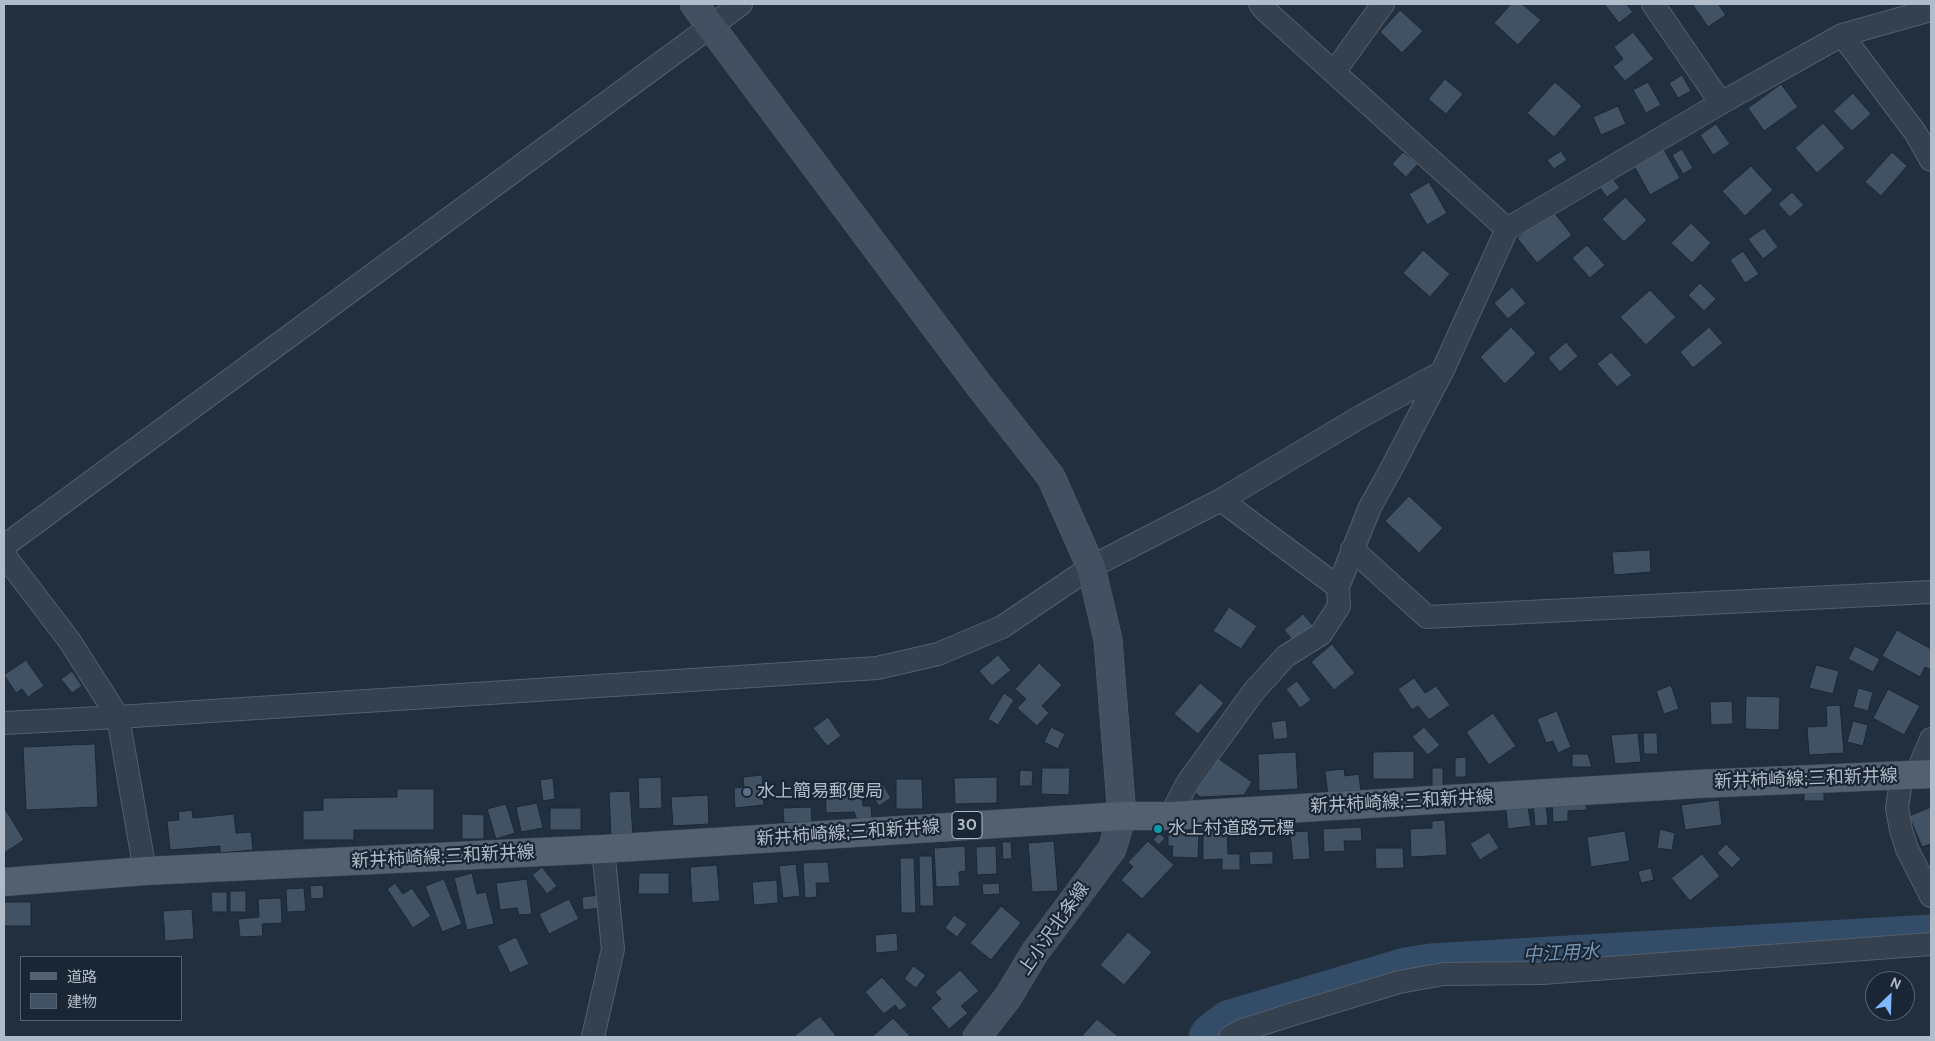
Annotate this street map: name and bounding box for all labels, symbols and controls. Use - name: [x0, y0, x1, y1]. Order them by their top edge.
- street label: 新井柿崎線;三和新井線: [1714, 765, 1898, 793]
- place label: 水上簡易郵便局: [757, 781, 883, 803]
- marker: 水上簡易郵便局: [741, 786, 753, 798]
- street label: 新井柿崎線;三和新井線: [1310, 786, 1494, 818]
- road number: 30: [952, 812, 982, 838]
- street label: 新井柿崎線;三和新井線: [756, 816, 940, 850]
- place label: 水上村道路元標: [1168, 818, 1294, 840]
- marker: 水上村道路元標: [1152, 823, 1164, 835]
- street label: 新井柿崎線;三和新井線: [351, 841, 535, 873]
- street label: 上小沢北条線: [1014, 879, 1094, 979]
- water label: 中江用水: [1522, 941, 1600, 967]
- legend: [20, 956, 182, 1021]
- text: 道路: [67, 968, 97, 986]
- north arrow: [1865, 971, 1915, 1021]
- text: N: [1888, 973, 1904, 993]
- text: 建物: [67, 993, 97, 1011]

